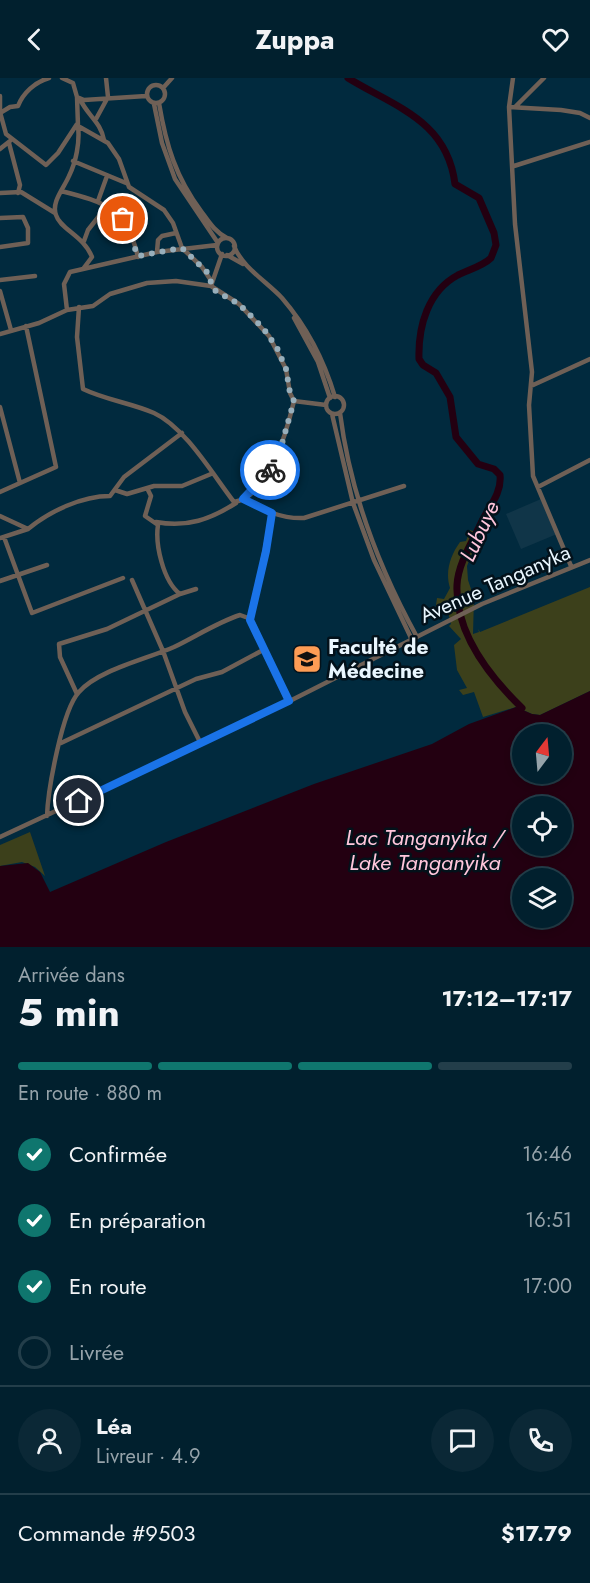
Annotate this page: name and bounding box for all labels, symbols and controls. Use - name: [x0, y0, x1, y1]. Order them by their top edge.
- text: Zuppa: [255, 20, 335, 59]
- icon: back: [18, 23, 51, 56]
- icon: heart: [539, 23, 572, 56]
- pin: [97, 193, 148, 244]
- icon: bag: [106, 202, 139, 235]
- courier: [240, 440, 300, 500]
- icon: bike: [254, 454, 287, 487]
- water label: Lubuye: [451, 495, 507, 567]
- street label: Avenue Tanganyka: [415, 537, 575, 631]
- place label: Faculté de Médecine: [328, 632, 428, 686]
- school or university icon: Faculté de Médecine: [291, 643, 323, 675]
- north arrow: [512, 724, 572, 784]
- map controls: [512, 724, 572, 928]
- pin: [53, 775, 104, 826]
- icon: home: [62, 784, 95, 817]
- button: locate: [512, 796, 572, 856]
- water label: Lac Tanganyika / Lake Tanganyika: [345, 821, 507, 878]
- button: layers: [512, 868, 572, 928]
- text: Arrivée dans: [18, 961, 125, 990]
- text: 17:12–17:17: [442, 982, 572, 1014]
- text: 5 min: [18, 984, 120, 1041]
- text: En route · 880 m: [18, 1079, 162, 1108]
- icon: check: [18, 1138, 51, 1171]
- text: Confirmée: [69, 1138, 167, 1170]
- text: 16:46: [522, 1140, 572, 1169]
- icon: check: [18, 1204, 51, 1237]
- text: En préparation: [69, 1204, 206, 1236]
- text: 16:51: [525, 1206, 572, 1235]
- icon: check: [18, 1270, 51, 1303]
- text: En route: [69, 1270, 147, 1302]
- text: 17:00: [523, 1272, 572, 1301]
- text: Livrée: [69, 1336, 124, 1368]
- button: person: [18, 1409, 81, 1472]
- button: chat: [431, 1409, 494, 1472]
- button: phone: [509, 1409, 572, 1472]
- text: Léa: [96, 1410, 132, 1442]
- text: Livreur · 4.9: [96, 1442, 200, 1471]
- text: Commande #9503: [18, 1517, 196, 1549]
- text: $17.79: [501, 1517, 572, 1549]

